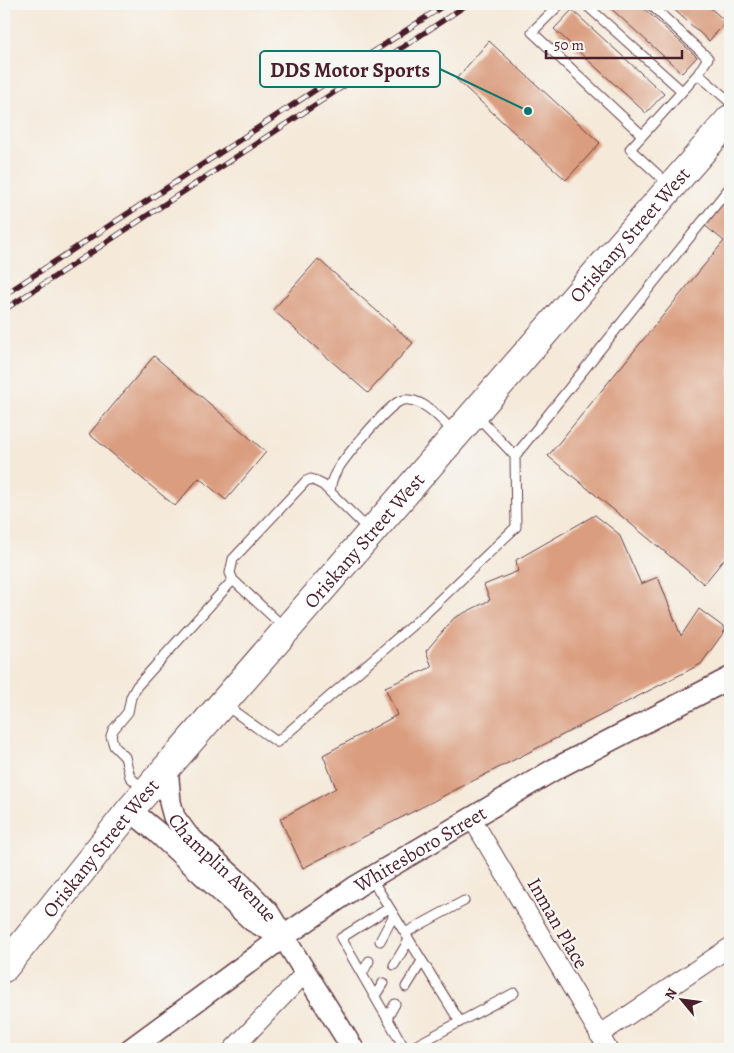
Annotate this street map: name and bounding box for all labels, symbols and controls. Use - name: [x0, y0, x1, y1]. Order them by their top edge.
- scale bar: [546, 28, 683, 60]
- text: 50 m: [554, 35, 584, 55]
- callout: DDS Motor Sports: [260, 51, 440, 87]
- text: DDS Motor Sports: [270, 56, 430, 84]
- street label: Oriskany Street West: [563, 161, 697, 309]
- street label: Oriskany Street West: [298, 467, 431, 614]
- street label: Oriskany Street West: [36, 773, 166, 923]
- street label: Whitesboro Street: [348, 799, 492, 899]
- street label: Champlin Avenue: [162, 808, 284, 927]
- street label: Inman Place: [521, 873, 595, 974]
- north arrow: [656, 976, 706, 1026]
- text: N: [660, 985, 682, 1003]

